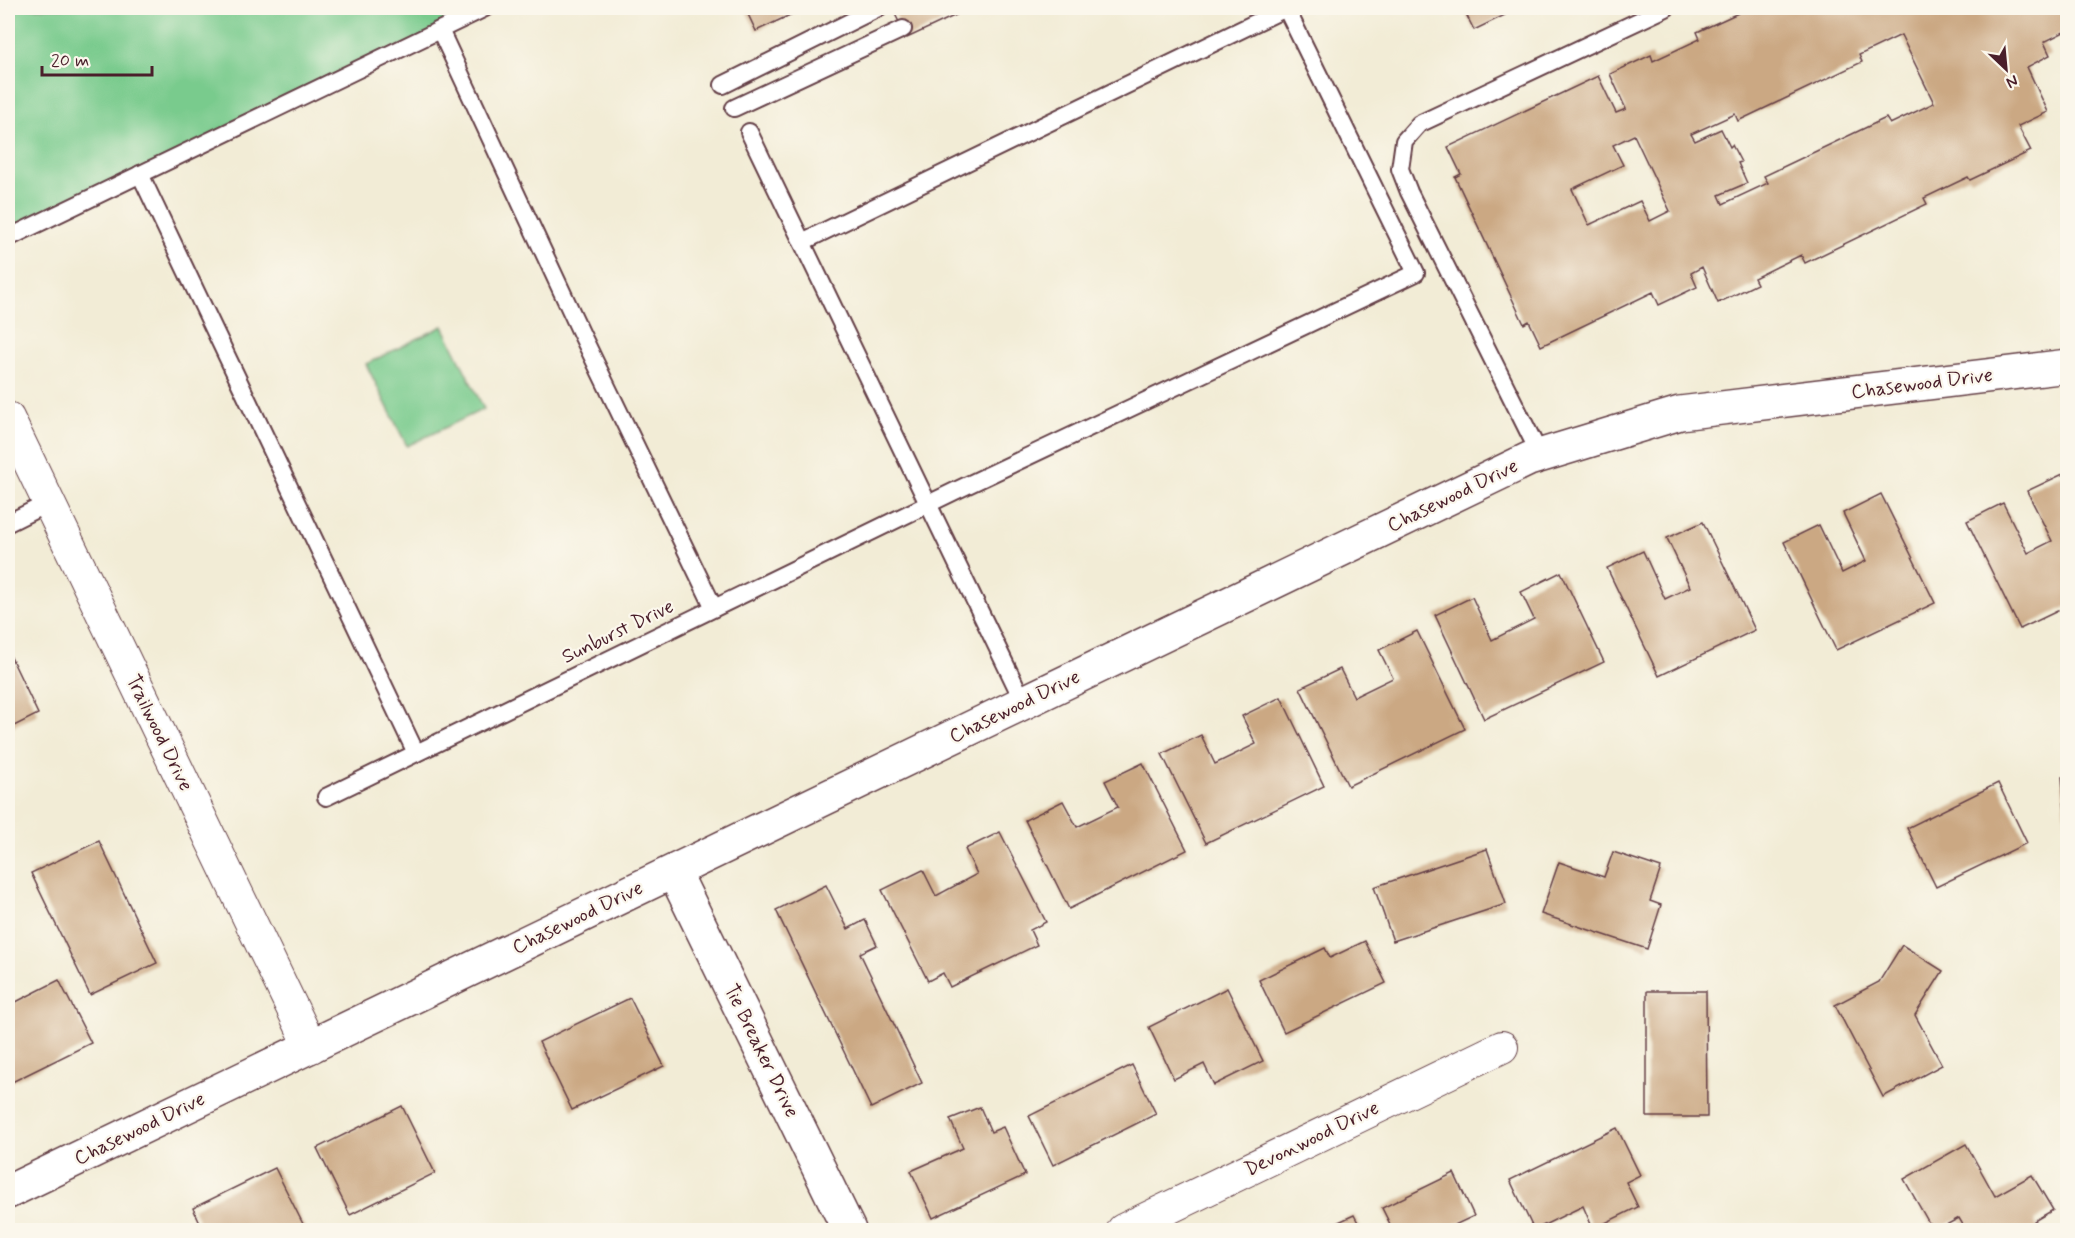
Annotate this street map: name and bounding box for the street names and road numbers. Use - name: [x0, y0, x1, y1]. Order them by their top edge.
- street label: Chasewood Drive: [1850, 362, 1994, 406]
- street label: Chasewood Drive: [1383, 453, 1523, 539]
- street label: Sunburst Drive: [557, 593, 679, 671]
- street label: Chasewood Drive: [945, 664, 1085, 750]
- street label: Trailwood Drive: [119, 670, 199, 796]
- street label: Chasewood Drive: [508, 875, 648, 961]
- street label: Tie Breaker Drive: [717, 980, 805, 1122]
- street label: Chasewood Drive: [70, 1086, 210, 1172]
- street label: Devonwood Drive: [1240, 1095, 1384, 1183]

